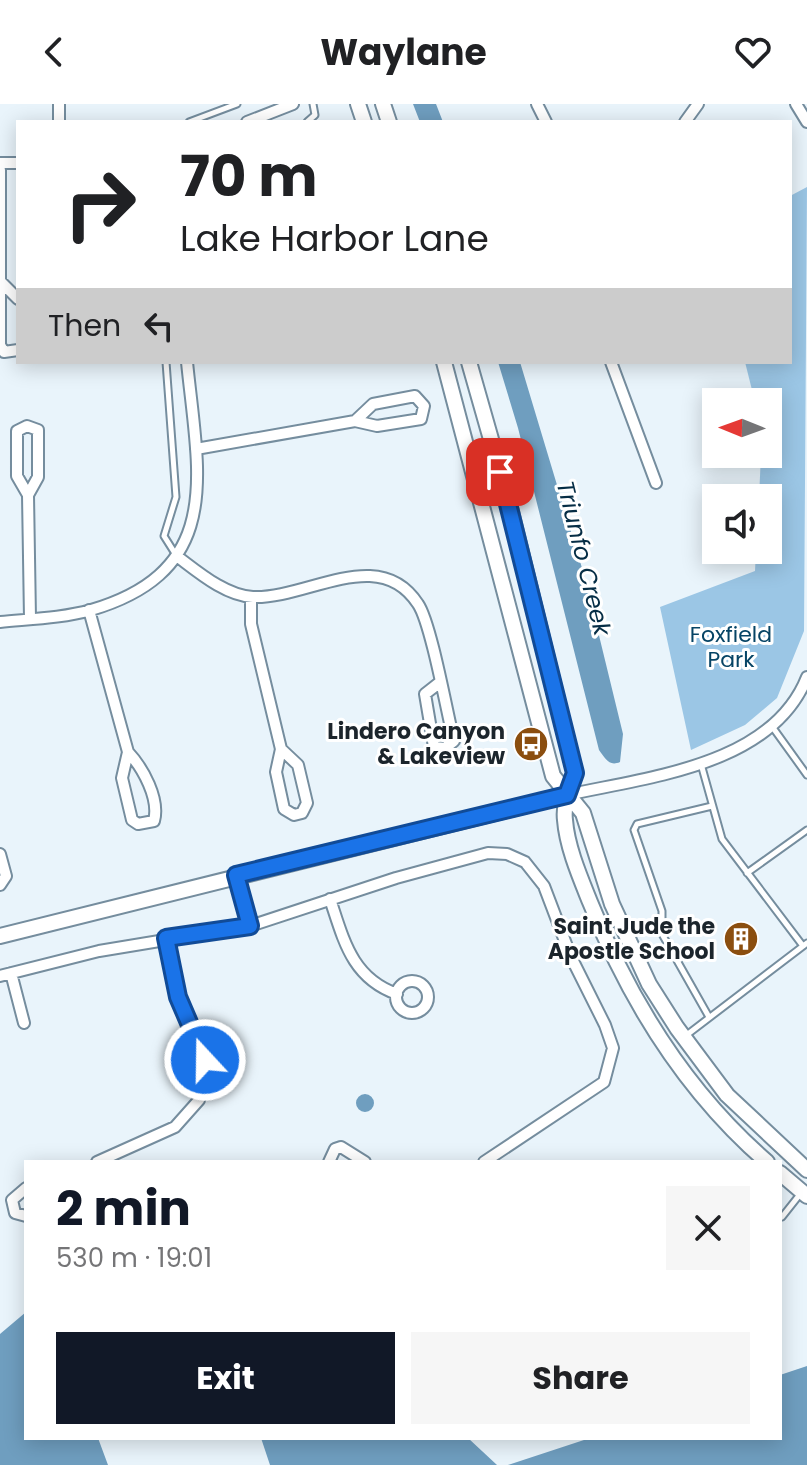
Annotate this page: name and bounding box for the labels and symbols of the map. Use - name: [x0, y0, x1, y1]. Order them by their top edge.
- north arrow: [702, 388, 782, 468]
- pin: [466, 438, 534, 506]
- water label: Triunfo Creek: [549, 477, 620, 641]
- park label: Foxfield Park: [690, 619, 772, 675]
- place label: Lindero Canyon & Lakeview: [327, 716, 505, 772]
- bus stop icon: Lindero Canyon & Lakeview: [512, 725, 550, 763]
- place label: Saint Jude the Apostle School: [548, 911, 715, 967]
- building icon: Saint Jude the Apostle School: [722, 920, 760, 958]
- position arrow: [163, 1018, 247, 1102]

